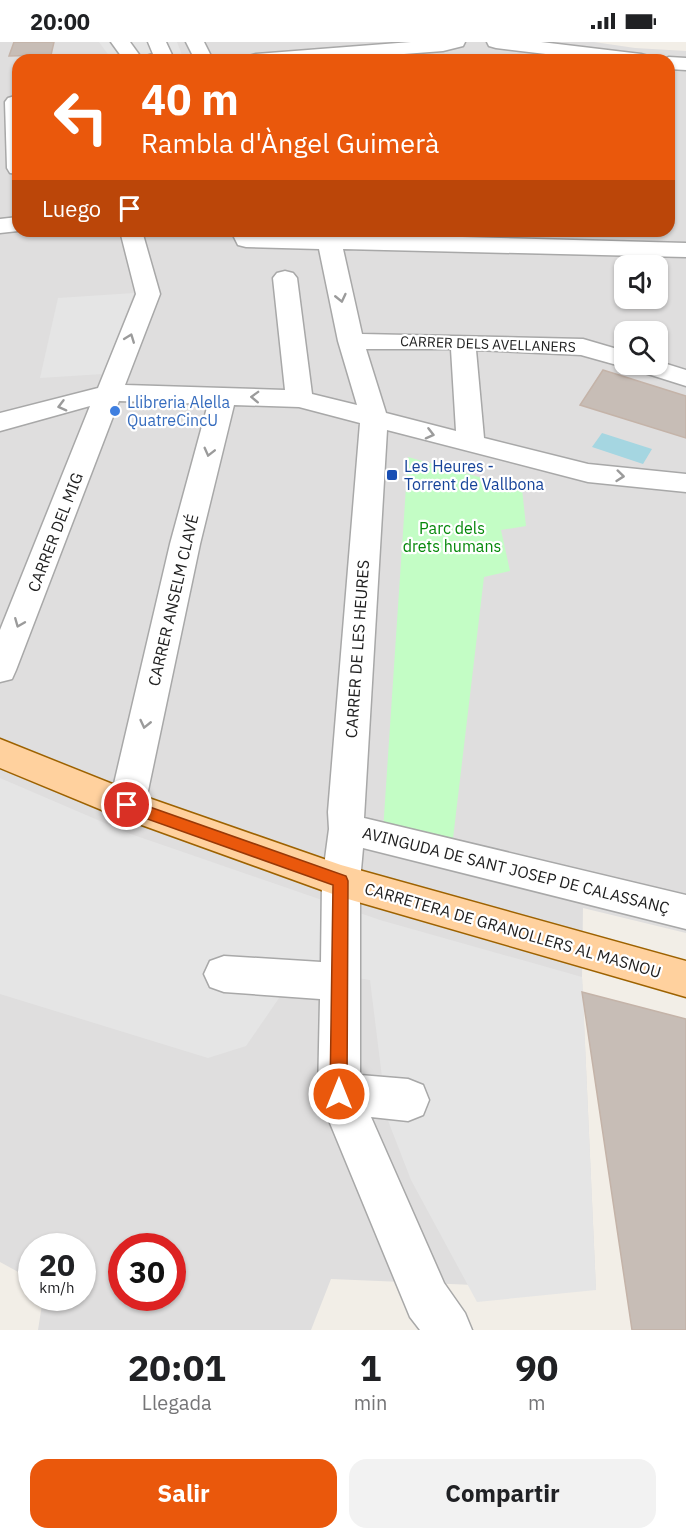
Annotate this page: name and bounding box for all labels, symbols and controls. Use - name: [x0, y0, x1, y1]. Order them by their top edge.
- text: 20:00: [30, 7, 90, 36]
- text: 40 m: [141, 72, 239, 127]
- icon: left: [42, 78, 120, 156]
- text: Rambla d'Àngel Guimerà: [141, 125, 439, 160]
- icon: arrive: [113, 192, 146, 225]
- text: Luego: [42, 194, 101, 223]
- map controls: [614, 255, 668, 375]
- button: sound: [614, 255, 668, 309]
- one-way arrow: [334, 292, 347, 302]
- button: search: [614, 321, 668, 375]
- street label: CARRER DELS AVELLANERS: [400, 332, 576, 356]
- one-way arrow: [123, 333, 136, 344]
- one-way arrow: [250, 390, 259, 403]
- place label: Llibreria Alella QuatreCincU: [127, 392, 230, 430]
- one-way arrow: [57, 398, 67, 411]
- marker: Llibreria Alella QuatreCincU: [108, 404, 122, 418]
- one-way arrow: [425, 426, 435, 439]
- one-way arrow: [203, 447, 216, 457]
- place label: Les Heures - Torrent de Vallbona: [404, 456, 545, 494]
- marker: Les Heures - Torrent de Vallbona: [385, 468, 399, 482]
- street label: CARRER DEL MIG: [23, 469, 87, 595]
- one-way arrow: [616, 469, 625, 482]
- street label: CARRER ANSELM CLAVÉ: [142, 512, 203, 688]
- park label: Parc dels drets humans: [403, 518, 501, 556]
- street label: CARRER DE LES HEURES: [341, 559, 373, 739]
- one-way arrow: [14, 617, 26, 628]
- one-way arrow: [139, 719, 152, 729]
- pin: [101, 779, 152, 830]
- icon: arrive: [110, 788, 143, 821]
- street label: AVINGUDA DE SANT JOSEP DE CALASSANÇ: [361, 822, 671, 918]
- street label: CARRETERA DE GRANOLLERS AL MASNOU: [362, 878, 664, 982]
- position arrow: [307, 1062, 371, 1126]
- speed limit sign: 30: [108, 1233, 186, 1311]
- text: 20: [39, 1245, 75, 1284]
- text: km/h: [39, 1278, 75, 1297]
- text: 20:01: [128, 1344, 226, 1391]
- text: 1: [360, 1344, 381, 1391]
- text: 90: [515, 1344, 558, 1391]
- text: Llegada: [142, 1389, 212, 1416]
- text: min: [354, 1389, 387, 1416]
- text: m: [528, 1389, 545, 1416]
- button: Salir: [30, 1459, 337, 1528]
- button: Compartir: [349, 1459, 656, 1528]

